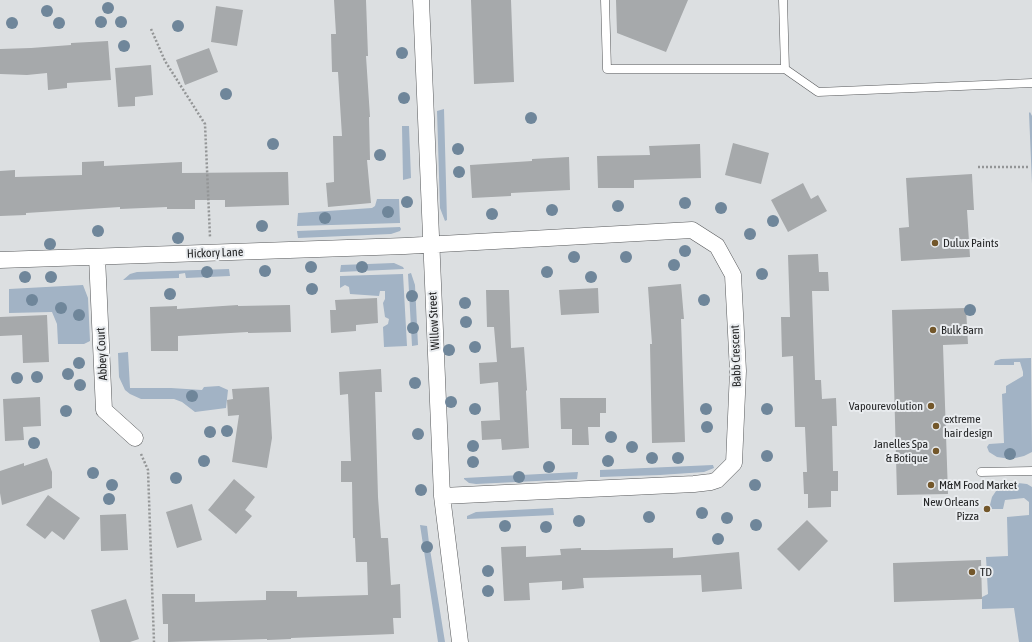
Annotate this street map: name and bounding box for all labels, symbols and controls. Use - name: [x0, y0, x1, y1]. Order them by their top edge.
- place label: Dulux Paints: [943, 236, 998, 250]
- marker: Dulux Paints: [930, 238, 940, 248]
- street label: Hickory Lane: [187, 245, 243, 261]
- street label: Willow Street: [425, 291, 443, 351]
- place label: Bulk Barn: [941, 323, 983, 337]
- street label: Babb Crescent: [728, 325, 744, 387]
- marker: Bulk Barn: [928, 325, 938, 335]
- street label: Abbey Court: [93, 327, 111, 381]
- place label: Vapourevolution: [849, 399, 923, 413]
- marker: Vapourevolution: [926, 401, 936, 411]
- place label: extreme hair design: [944, 412, 992, 440]
- marker: extreme hair design: [931, 421, 941, 431]
- place label: Janelles Spa & Botique: [873, 437, 928, 465]
- marker: Janelles Spa & Botique: [931, 446, 941, 456]
- place label: M&M Food Market: [939, 478, 1017, 492]
- marker: M&M Food Market: [926, 480, 936, 490]
- place label: New Orleans Pizza: [923, 495, 979, 523]
- marker: New Orleans Pizza: [982, 504, 992, 514]
- place label: TD: [980, 565, 992, 579]
- marker: TD: [967, 567, 977, 577]

